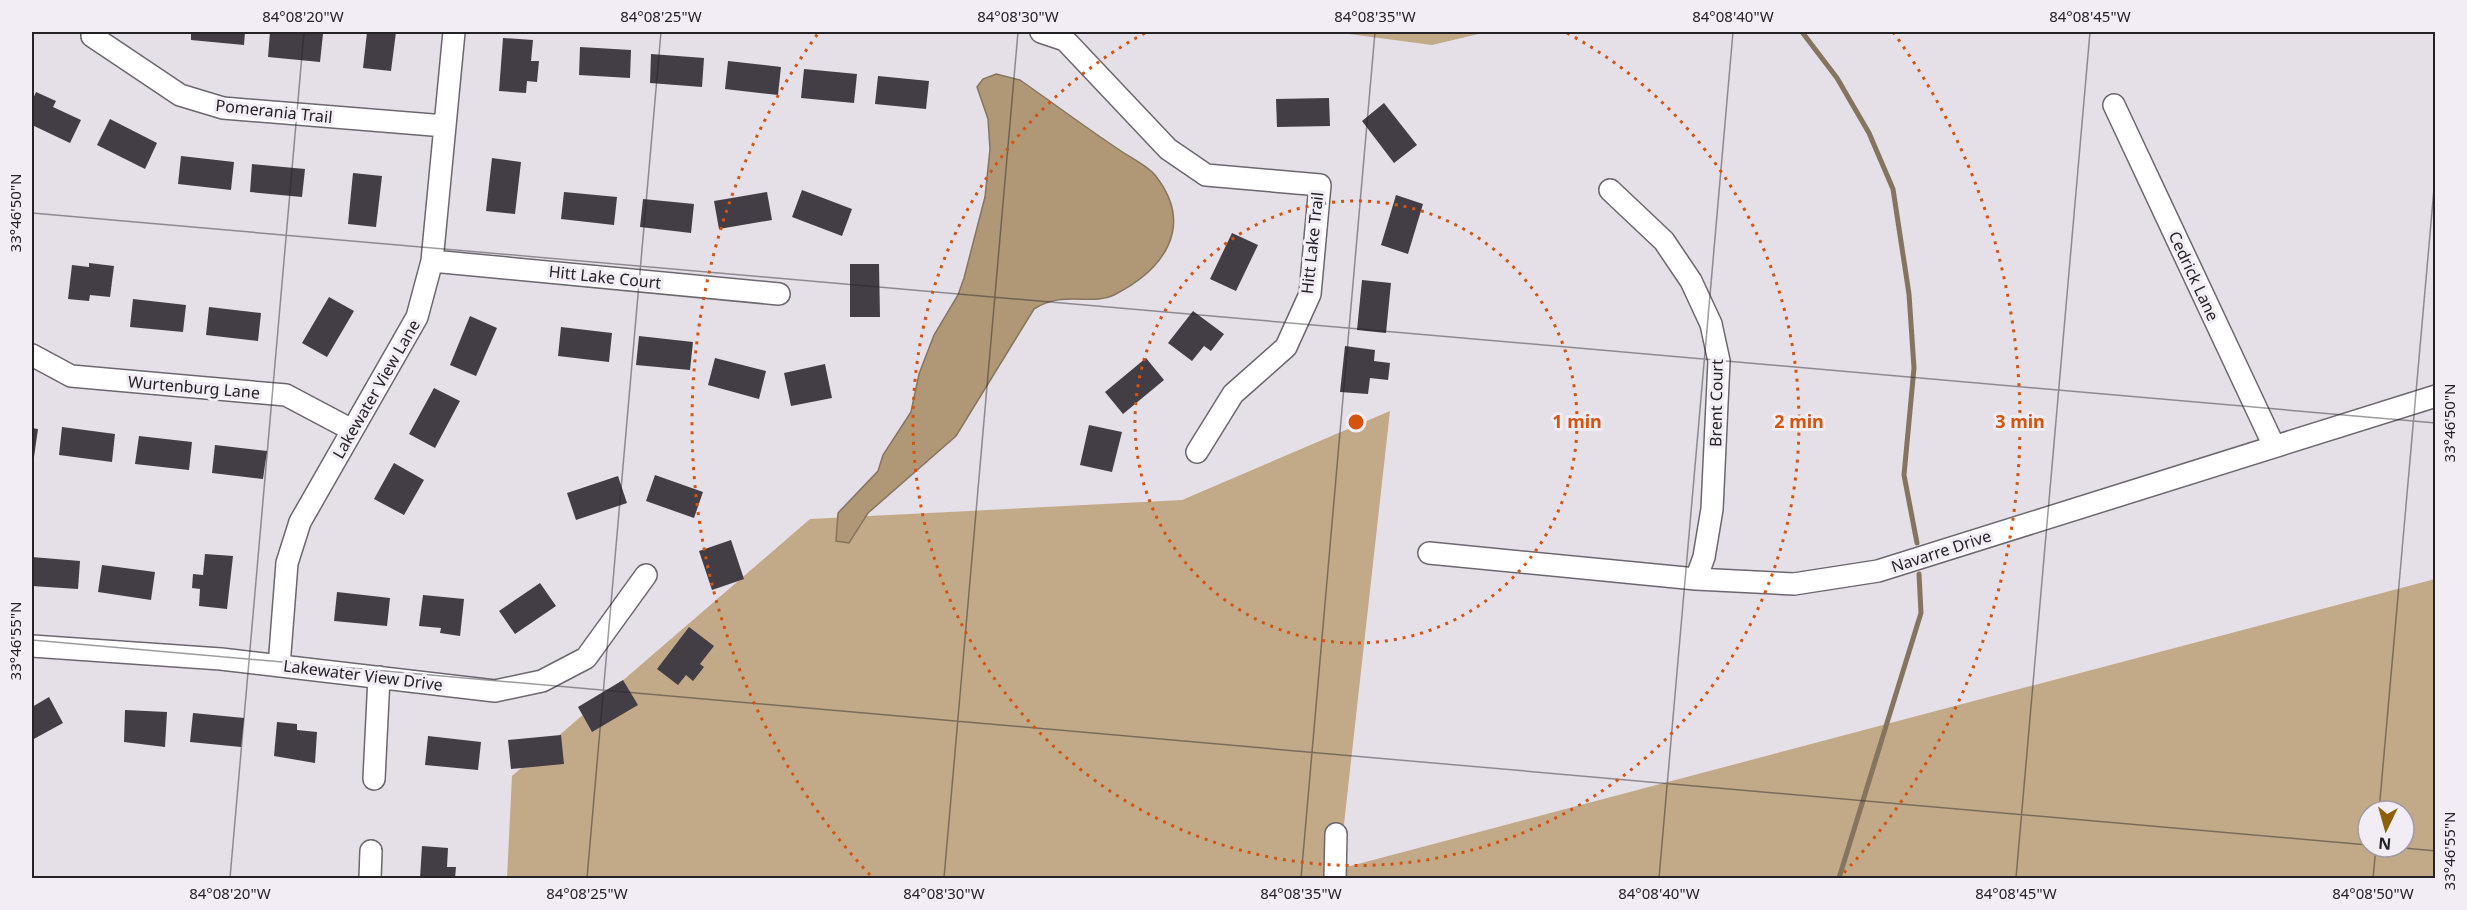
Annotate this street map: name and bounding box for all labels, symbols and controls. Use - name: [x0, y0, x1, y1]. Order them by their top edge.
- text: 84°08'20"W: [262, 6, 344, 26]
- text: 84°08'25"W: [620, 6, 702, 26]
- text: 84°08'30"W: [977, 6, 1059, 26]
- text: 84°08'35"W: [1334, 6, 1416, 26]
- text: 84°08'40"W: [1692, 6, 1774, 26]
- text: 84°08'45"W: [2049, 6, 2131, 26]
- street label: Pomerania Trail: [214, 94, 334, 128]
- text: 33°46'50"N: [5, 174, 25, 252]
- street label: Hitt Lake Trail: [1296, 191, 1328, 295]
- street label: Cedrick Lane: [2164, 228, 2224, 324]
- street label: Hitt Lake Court: [548, 260, 662, 294]
- street label: Lakewater View Lane: [327, 315, 425, 463]
- street label: Brent Court: [1704, 359, 1728, 447]
- street label: Wurtenburg Lane: [127, 370, 261, 404]
- text: 33°46'50"N: [2439, 384, 2459, 462]
- text: 1 min: [1552, 409, 1602, 433]
- text: 2 min: [1774, 409, 1824, 433]
- text: 3 min: [1995, 409, 2045, 433]
- centre of rings: [1346, 412, 1366, 432]
- street label: Navarre Drive: [1888, 524, 1994, 578]
- text: 33°46'55"N: [5, 602, 25, 680]
- street label: Lakewater View Drive: [282, 654, 444, 696]
- north arrow: [2356, 799, 2416, 859]
- text: 33°46'55"N: [2439, 812, 2459, 890]
- text: N: [2377, 832, 2392, 855]
- text: 84°08'20"W: [189, 883, 271, 903]
- text: 84°08'25"W: [546, 883, 628, 903]
- text: 84°08'30"W: [903, 883, 985, 903]
- text: 84°08'35"W: [1260, 883, 1342, 903]
- text: 84°08'40"W: [1618, 883, 1700, 903]
- text: 84°08'45"W: [1975, 883, 2057, 903]
- text: 84°08'50"W: [2332, 883, 2414, 903]

